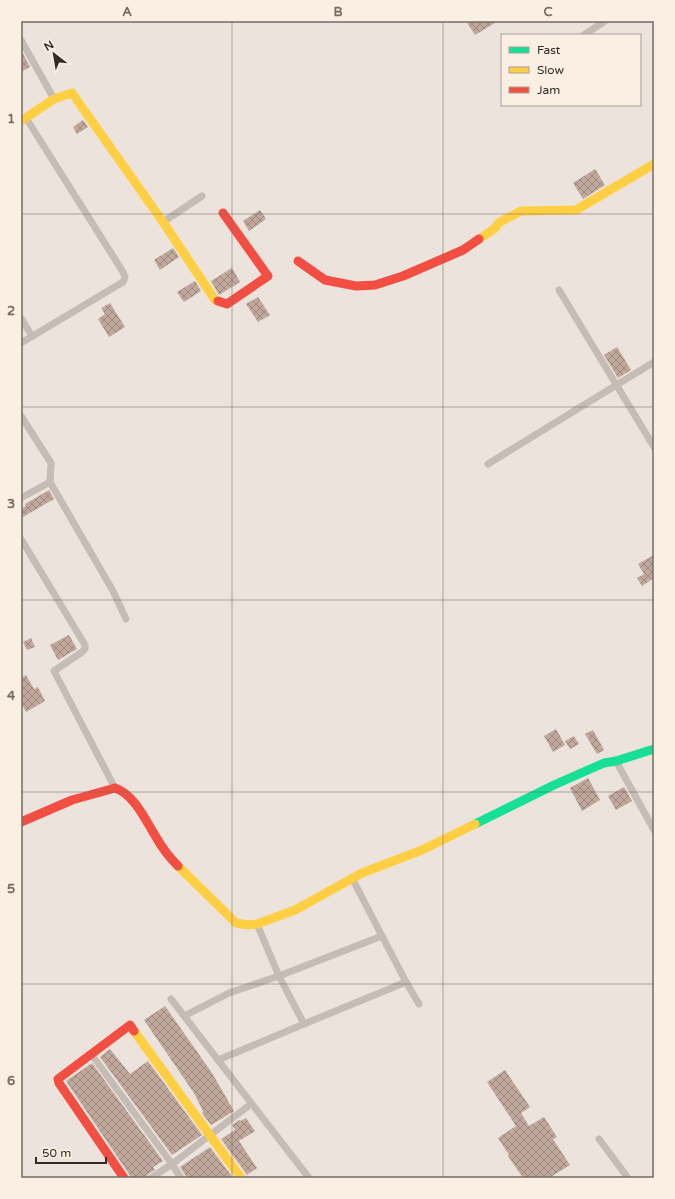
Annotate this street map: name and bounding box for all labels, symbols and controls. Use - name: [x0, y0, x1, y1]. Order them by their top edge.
- text: A: [122, 4, 132, 20]
- text: B: [333, 4, 343, 20]
- text: C: [543, 4, 553, 20]
- north arrow: [34, 34, 74, 74]
- legend: [501, 34, 641, 106]
- text: N: [42, 38, 56, 54]
- text: Fast: [537, 43, 561, 57]
- text: Slow: [537, 63, 564, 77]
- text: Jam: [537, 83, 560, 97]
- text: 1: [7, 111, 15, 127]
- text: 2: [7, 303, 15, 319]
- text: 3: [7, 496, 15, 512]
- text: 4: [7, 688, 16, 704]
- text: 5: [7, 881, 15, 897]
- text: 6: [7, 1073, 15, 1089]
- scale bar: [36, 1139, 106, 1165]
- text: 50 m: [42, 1146, 71, 1160]

